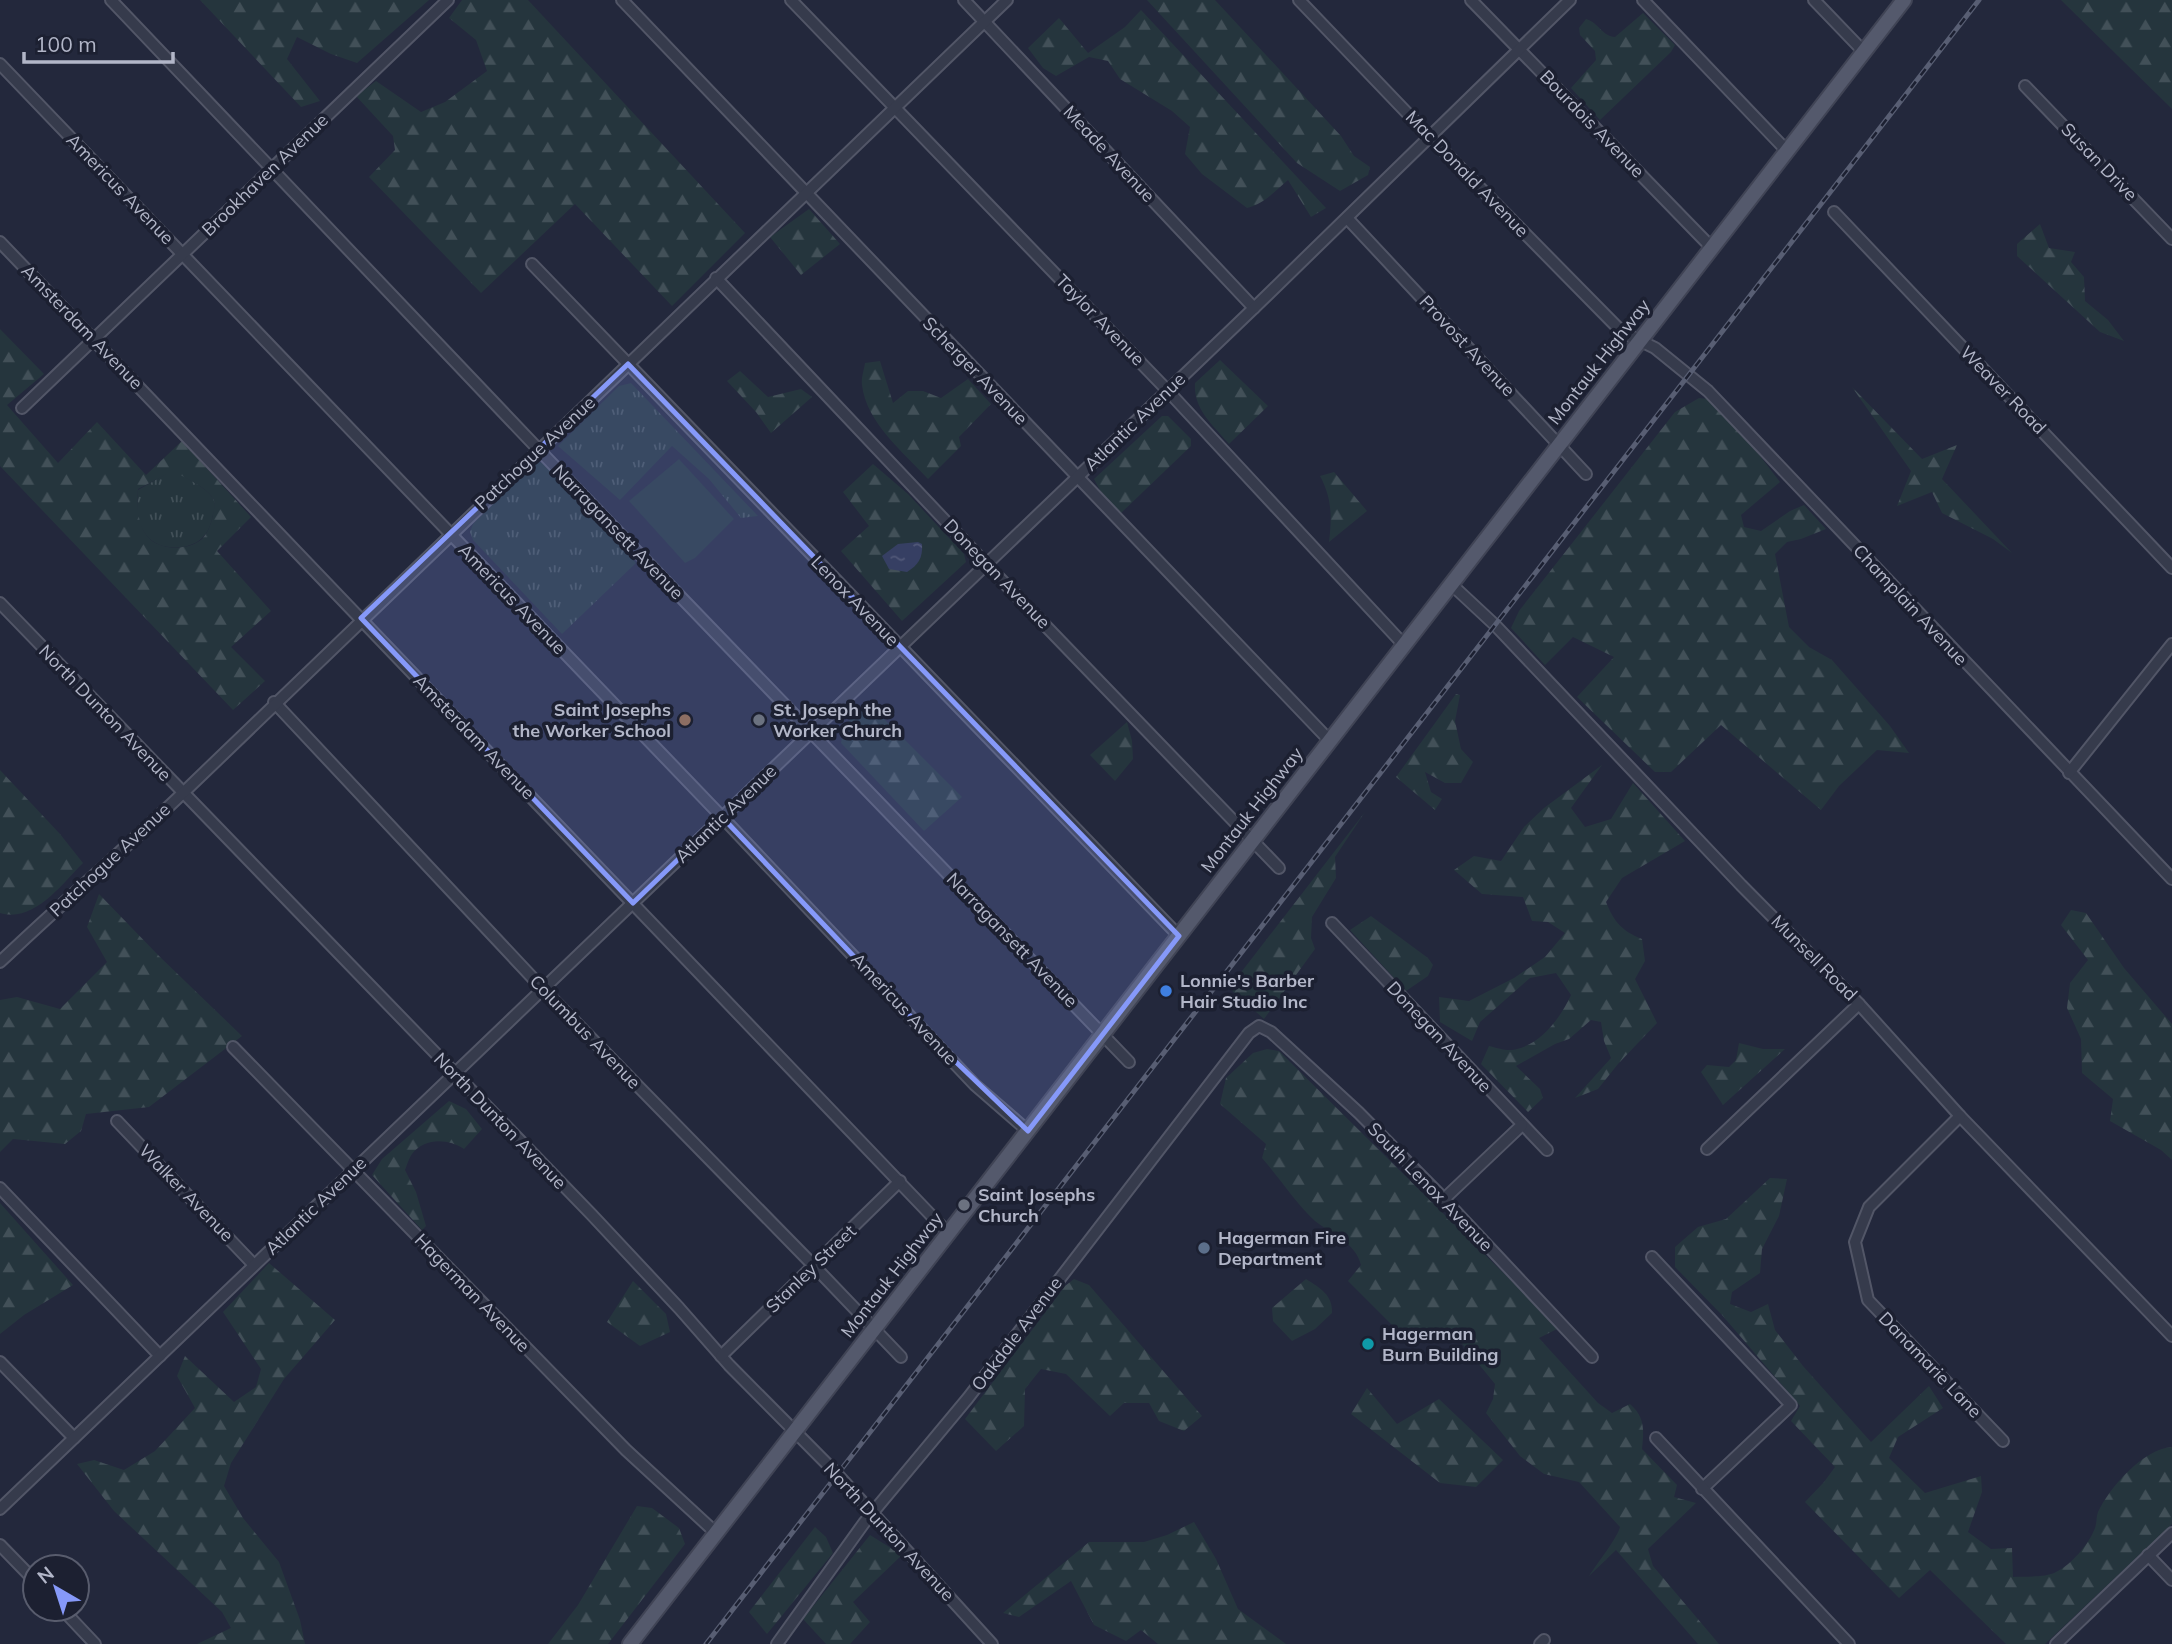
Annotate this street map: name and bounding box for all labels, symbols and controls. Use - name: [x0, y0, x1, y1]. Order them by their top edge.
- scale bar: [24, 21, 173, 65]
- text: 100 m: [35, 31, 97, 57]
- street label: Bourdois Avenue: [1535, 65, 1650, 182]
- street label: Meade Avenue: [1059, 100, 1160, 207]
- street label: Mac Donald Avenue: [1401, 105, 1534, 242]
- street label: Brookhaven Avenue: [197, 108, 333, 241]
- street label: Susan Drive: [2056, 118, 2142, 206]
- street label: Americus Avenue: [62, 128, 179, 249]
- street label: Amsterdam Avenue: [17, 259, 148, 394]
- street label: Taylor Avenue: [1051, 269, 1150, 370]
- street label: Provost Avenue: [1415, 290, 1520, 401]
- street label: Montauk Highway: [1542, 294, 1655, 429]
- street label: Scherger Avenue: [918, 312, 1033, 430]
- street label: Weaver Road: [1955, 341, 2051, 439]
- street label: Atlantic Avenue: [1079, 368, 1190, 476]
- street label: Patchogue Avenue: [470, 391, 600, 514]
- street label: Narragansett Avenue: [548, 459, 689, 604]
- street label: Donegan Avenue: [939, 514, 1056, 633]
- street label: Americus Avenue: [454, 538, 571, 659]
- street label: Champlain Avenue: [1848, 539, 1973, 670]
- street label: Lenox Avenue: [806, 551, 904, 651]
- street label: North Dunton Avenue: [34, 640, 177, 786]
- street label: Amsterdam Avenue: [409, 669, 540, 804]
- place label: Saint Josephs the Worker School: [513, 698, 671, 742]
- place label: St. Joseph the Worker Church: [773, 698, 902, 742]
- marker: Saint Josephs the Worker School: [677, 712, 693, 728]
- marker: St. Joseph the Worker Church: [751, 712, 767, 728]
- street label: Montauk Highway: [1195, 742, 1308, 877]
- street label: Atlantic Avenue: [670, 760, 781, 868]
- street label: Patchogue Avenue: [45, 798, 175, 921]
- street label: Narragansett Avenue: [942, 867, 1083, 1012]
- street label: Munsell Road: [1766, 910, 1862, 1006]
- street label: Americus Avenue: [846, 948, 962, 1070]
- place label: Lonnie's Barber Hair Studio Inc: [1180, 969, 1315, 1013]
- street label: Columbus Avenue: [525, 970, 646, 1094]
- street label: Donegan Avenue: [1382, 976, 1497, 1097]
- marker: Lonnie's Barber Hair Studio Inc: [1158, 983, 1174, 999]
- street label: North Dunton Avenue: [429, 1048, 572, 1194]
- street label: South Lenox Avenue: [1363, 1117, 1498, 1256]
- street label: Walker Avenue: [134, 1139, 239, 1246]
- street label: Atlantic Avenue: [260, 1152, 371, 1260]
- place label: Saint Josephs Church: [978, 1183, 1095, 1227]
- marker: Saint Josephs Church: [956, 1197, 972, 1213]
- street label: Montauk Highway: [835, 1207, 948, 1342]
- street label: Stanley Street: [761, 1220, 861, 1317]
- place label: Hagerman Fire Department: [1218, 1226, 1346, 1270]
- street label: Hagerman Avenue: [410, 1228, 535, 1357]
- marker: Hagerman Fire Department: [1196, 1240, 1212, 1256]
- street label: Oakdale Avenue: [966, 1272, 1067, 1395]
- street label: Danamarie Lane: [1874, 1307, 1987, 1422]
- place label: Hagerman Burn Building: [1382, 1322, 1498, 1366]
- marker: Hagerman Burn Building: [1360, 1336, 1376, 1352]
- street label: North Dunton Avenue: [819, 1458, 960, 1606]
- north arrow: [21, 1553, 91, 1623]
- text: N: [32, 1561, 58, 1589]

